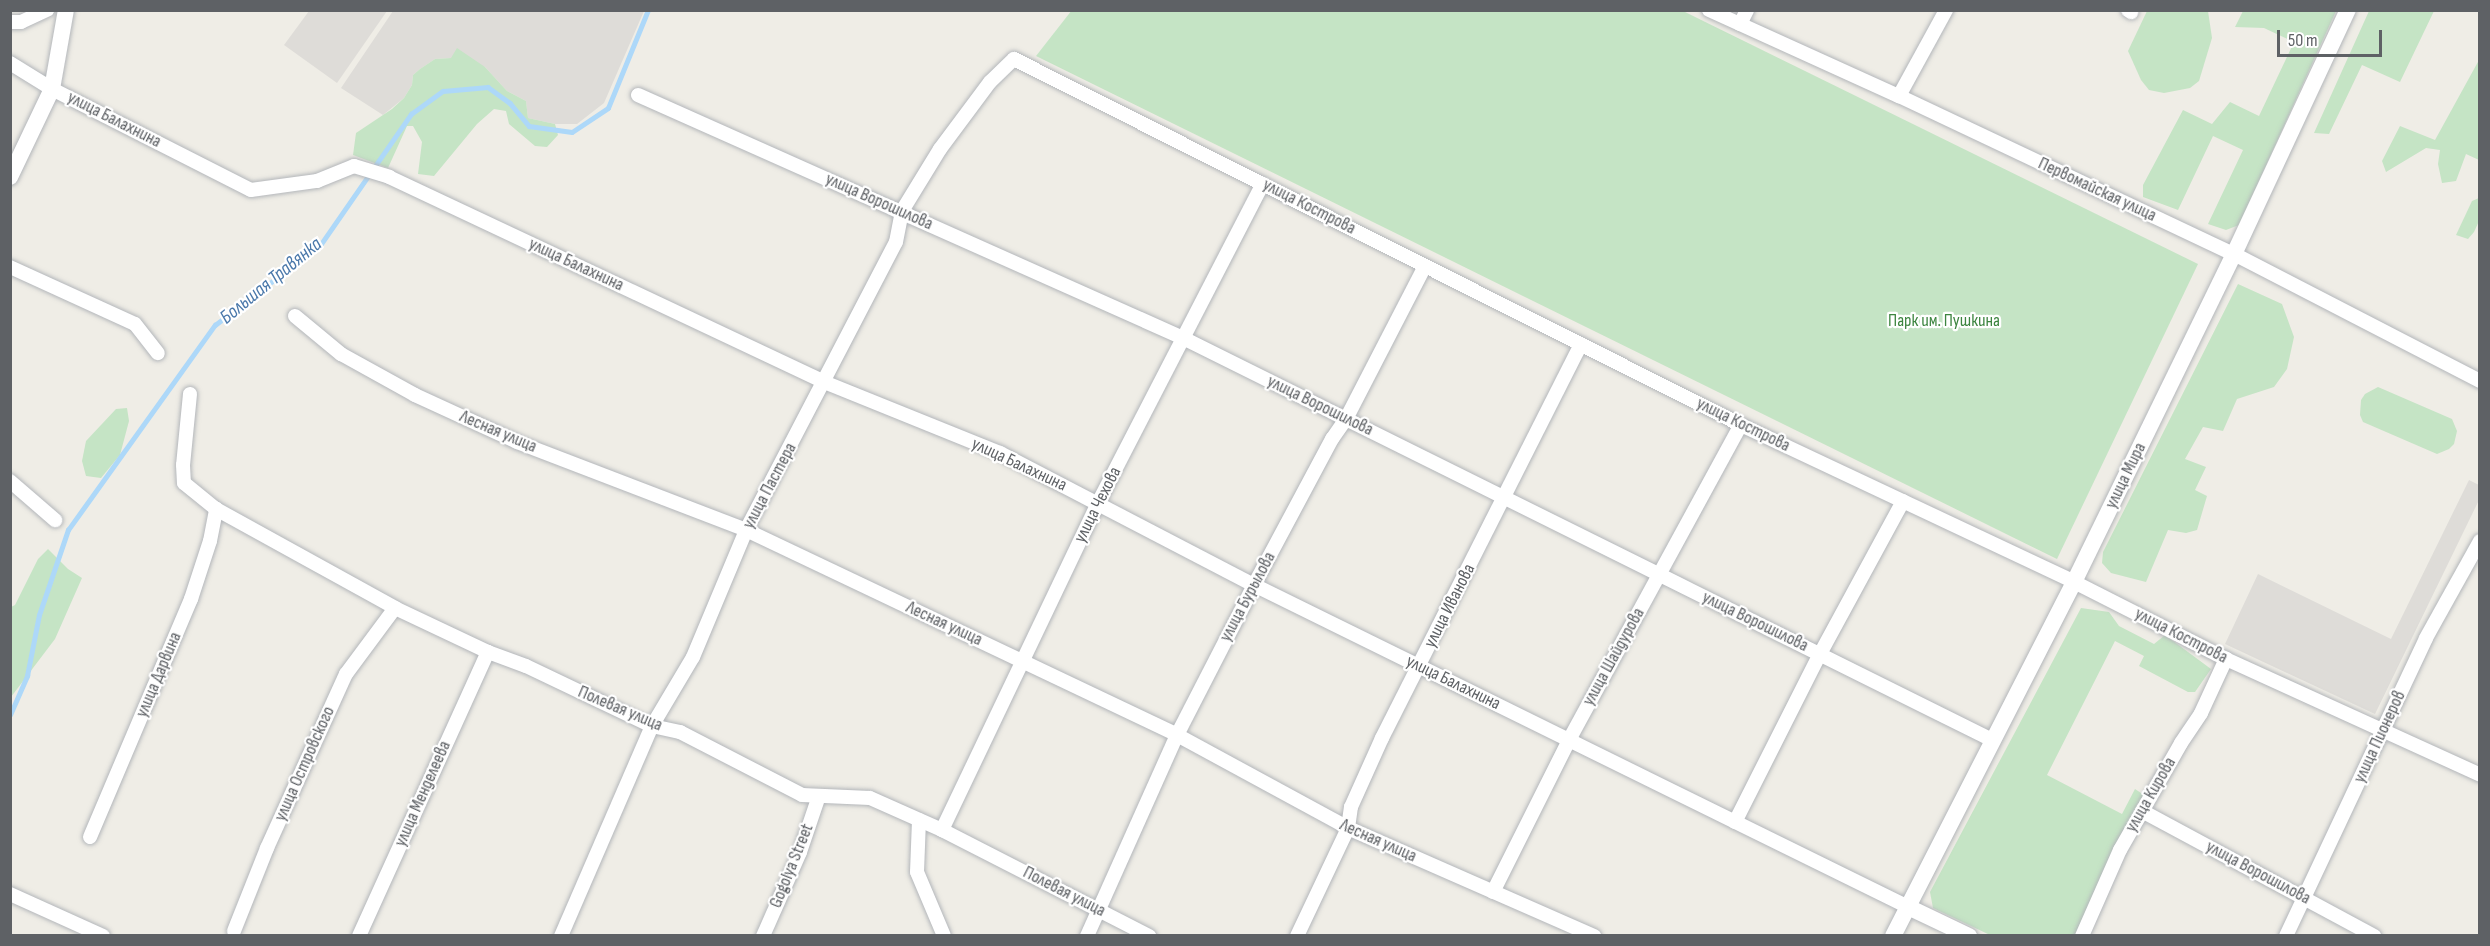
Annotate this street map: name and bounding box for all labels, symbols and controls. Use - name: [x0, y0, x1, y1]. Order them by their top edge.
- scale bar: [2280, 18, 2385, 56]
- text: 50 m: [2288, 30, 2318, 51]
- street label: улица Балахнина: [63, 87, 165, 153]
- street label: Первомайская улица: [2034, 153, 2160, 227]
- street label: улица Ворошилова: [822, 169, 936, 235]
- street label: улица Кострова: [1259, 174, 1359, 240]
- water label: Большая Травянка: [215, 233, 327, 329]
- street label: улица Балахнина: [525, 234, 627, 296]
- park label: Парк им. Пушкина: [1888, 310, 2000, 332]
- street label: улица Ворошилова: [1263, 371, 1377, 441]
- street label: улица Кострова: [1693, 393, 1793, 457]
- street label: Лесная улица: [456, 406, 540, 458]
- street label: улица Балахнина: [968, 434, 1070, 496]
- street label: улица Пастера: [738, 439, 802, 533]
- street label: улица Мира: [2101, 440, 2151, 512]
- street label: улица Чехова: [1070, 463, 1126, 547]
- street label: улица Бурылова: [1215, 548, 1281, 646]
- street label: улица Иванова: [1420, 561, 1480, 651]
- street label: улица Ворошилова: [1698, 587, 1812, 657]
- street label: Лесная улица: [902, 597, 986, 651]
- street label: улица Кострова: [2131, 603, 2231, 669]
- street label: улица Шайдурова: [1578, 604, 1650, 710]
- street label: улица Дарвина: [131, 629, 187, 721]
- street label: улица Балахнина: [1402, 651, 1504, 715]
- street label: Полевая улица: [575, 682, 665, 736]
- street label: улица Пионеров: [2349, 687, 2411, 787]
- street label: улица Островского: [270, 703, 340, 825]
- street label: улица Менделеева: [390, 738, 456, 850]
- street label: улица Кирова: [2121, 754, 2181, 836]
- street label: Лесная улица: [1336, 815, 1420, 867]
- street label: Gogolya Street: [765, 821, 819, 911]
- street label: улица Ворошилова: [2202, 836, 2314, 910]
- street label: Полевая улица: [1019, 862, 1109, 922]

